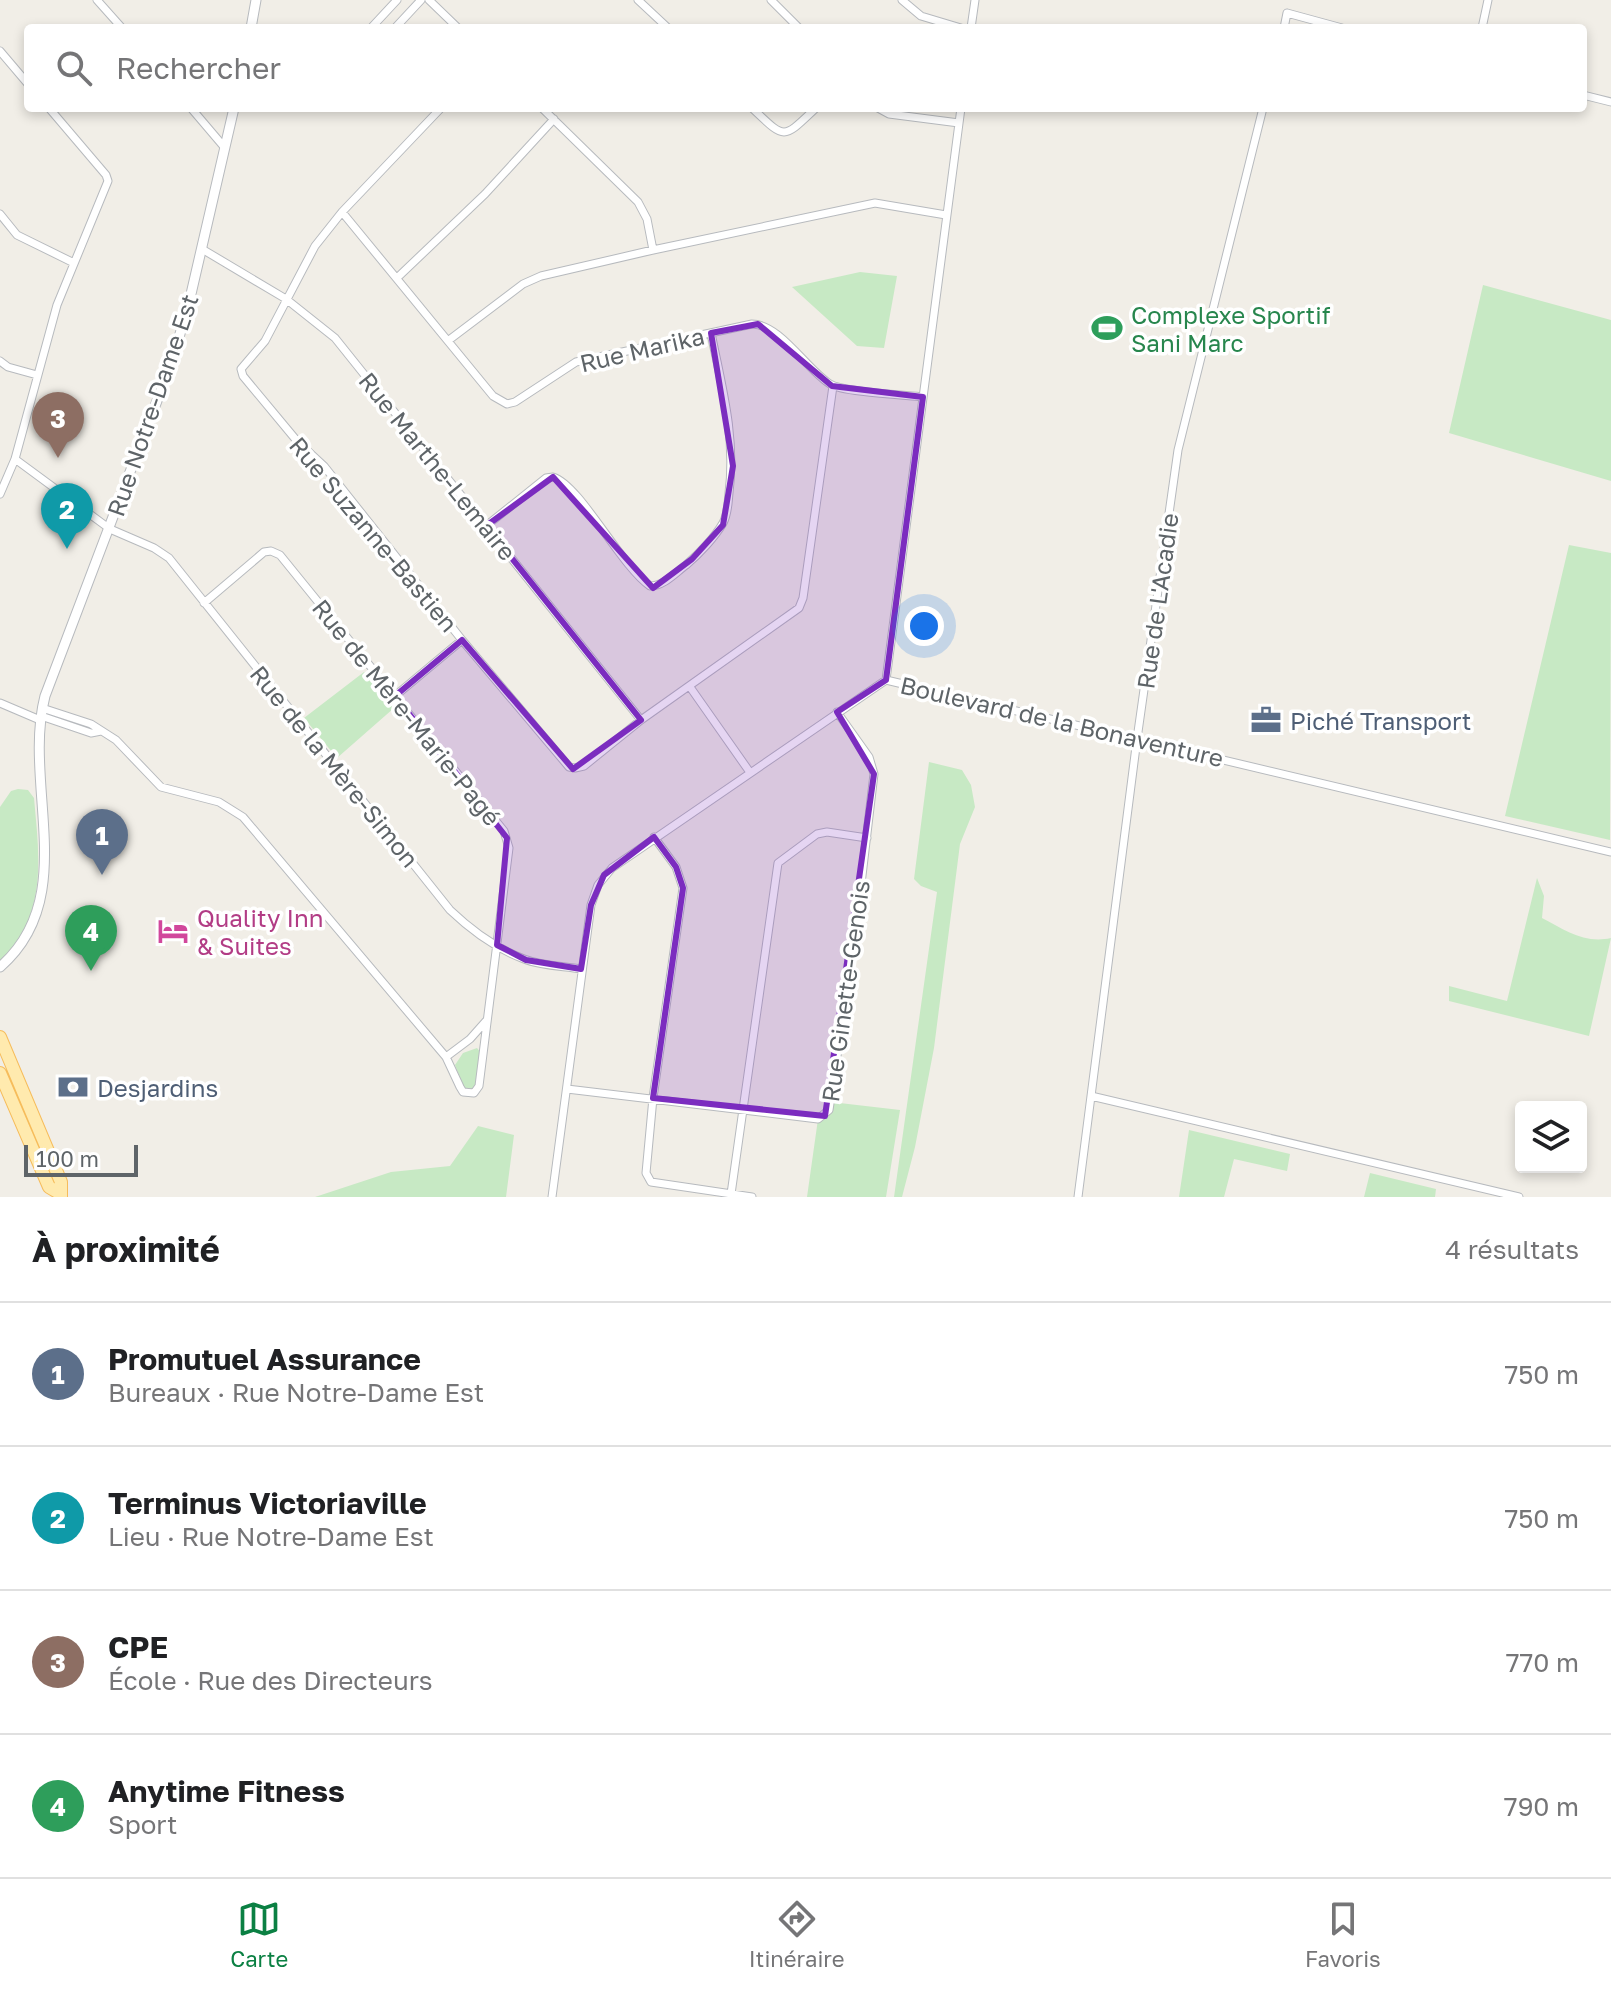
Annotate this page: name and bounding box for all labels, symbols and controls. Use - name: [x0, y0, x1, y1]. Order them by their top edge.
- search box: [24, 24, 1587, 112]
- icon: search: [52, 46, 96, 90]
- text: Rechercher: [116, 50, 281, 86]
- street label: Rue Notre-Dame Est: [100, 290, 204, 520]
- place label: Complexe Sportif Sani Marc: [1131, 300, 1331, 357]
- sports icon: Complexe Sportif Sani Marc: [1090, 311, 1124, 345]
- street label: Rue Marika: [577, 321, 707, 377]
- street label: Rue Marthe-Lemaire: [353, 366, 523, 566]
- pin: 3: [32, 392, 84, 458]
- street label: Rue Suzanne-Bastien: [284, 431, 464, 637]
- pin: 2: [41, 483, 93, 549]
- street label: Rue de L'Acadie: [1130, 511, 1184, 691]
- street label: Rue de Mère-Marie-Pagé: [307, 593, 507, 831]
- your location: [904, 606, 944, 646]
- street label: Rue de la Mère-Simon: [245, 659, 425, 873]
- street label: Boulevard de la Bonaventure: [898, 670, 1226, 772]
- office icon: Piché Transport: [1249, 703, 1283, 737]
- place label: Piché Transport: [1290, 706, 1471, 735]
- pin: 1: [76, 809, 128, 875]
- street label: Rue Ginette-Genois: [815, 878, 875, 1104]
- place label: Quality Inn & Suites: [197, 903, 324, 960]
- pin: 4: [65, 905, 117, 971]
- hotel icon: Quality Inn & Suites: [156, 914, 190, 948]
- bank icon: Desjardins: [56, 1070, 90, 1104]
- place label: Desjardins: [97, 1073, 218, 1102]
- map controls: [1515, 1101, 1587, 1173]
- button: layers: [1515, 1101, 1587, 1173]
- scale bar: [24, 1141, 138, 1177]
- text: 100 m: [36, 1145, 99, 1172]
- text: À proximité: [32, 1229, 220, 1269]
- text: 4 résultats: [1445, 1234, 1579, 1265]
- text: Promutuel Assurance: [108, 1341, 421, 1377]
- text: 1: [51, 1359, 65, 1390]
- text: 750 m: [1505, 1359, 1579, 1390]
- text: Bureaux · Rue Notre-Dame Est: [108, 1377, 484, 1408]
- text: Terminus Victoriaville: [108, 1485, 427, 1521]
- text: 2: [50, 1503, 66, 1534]
- text: 750 m: [1505, 1503, 1579, 1534]
- text: Lieu · Rue Notre-Dame Est: [108, 1521, 434, 1552]
- text: CPE: [108, 1629, 168, 1665]
- text: 3: [50, 1647, 66, 1678]
- text: 770 m: [1506, 1647, 1579, 1678]
- text: École · Rue des Directeurs: [108, 1665, 433, 1696]
- text: Anytime Fitness: [108, 1773, 345, 1809]
- text: 4: [50, 1791, 66, 1822]
- text: 790 m: [1504, 1791, 1579, 1822]
- text: Sport: [108, 1809, 177, 1840]
- tab: Carte: [230, 1897, 288, 1972]
- tab: Itinéraire: [749, 1897, 844, 1972]
- tab: Favoris: [1305, 1897, 1381, 1972]

